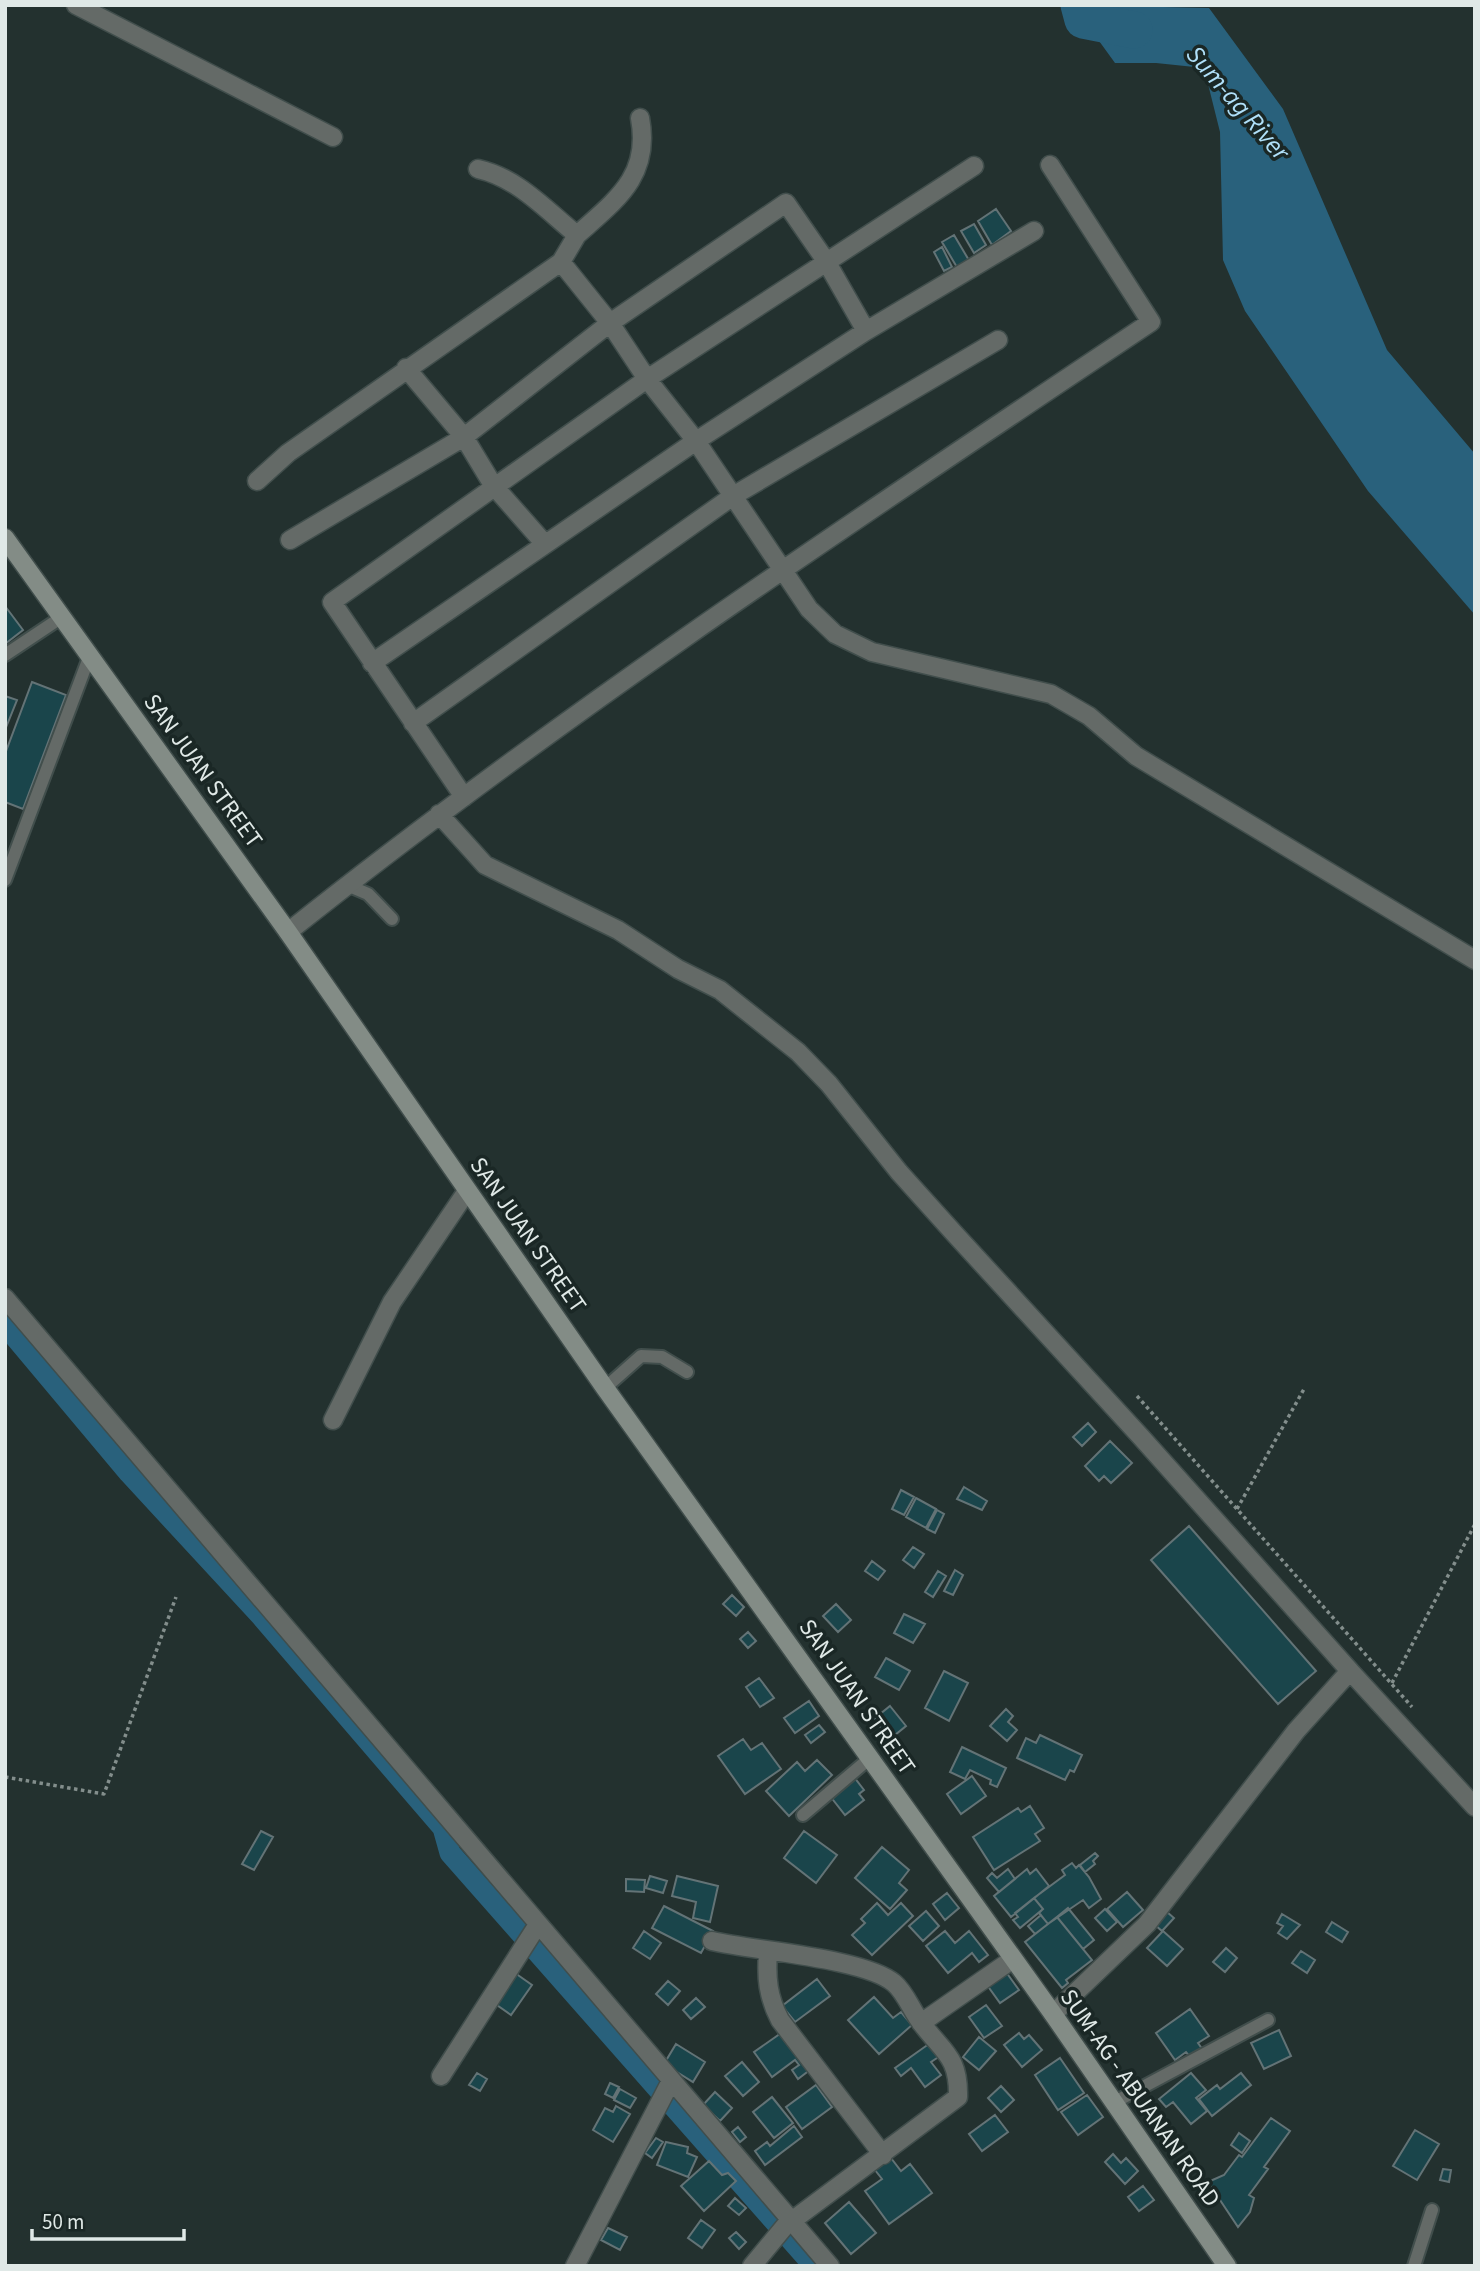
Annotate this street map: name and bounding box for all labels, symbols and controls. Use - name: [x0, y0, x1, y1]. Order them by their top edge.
- water label: Sum-ag River: [1178, 37, 1299, 169]
- street label: SAN JUAN STREET: [135, 687, 271, 855]
- street label: SAN JUAN STREET: [461, 1150, 595, 1320]
- street label: SAN JUAN STREET: [790, 1612, 924, 1782]
- street label: SUM-AG - ABUANAN ROAD: [1051, 1982, 1229, 2214]
- scale bar: [32, 2198, 184, 2242]
- text: 50 m: [42, 2207, 84, 2237]

